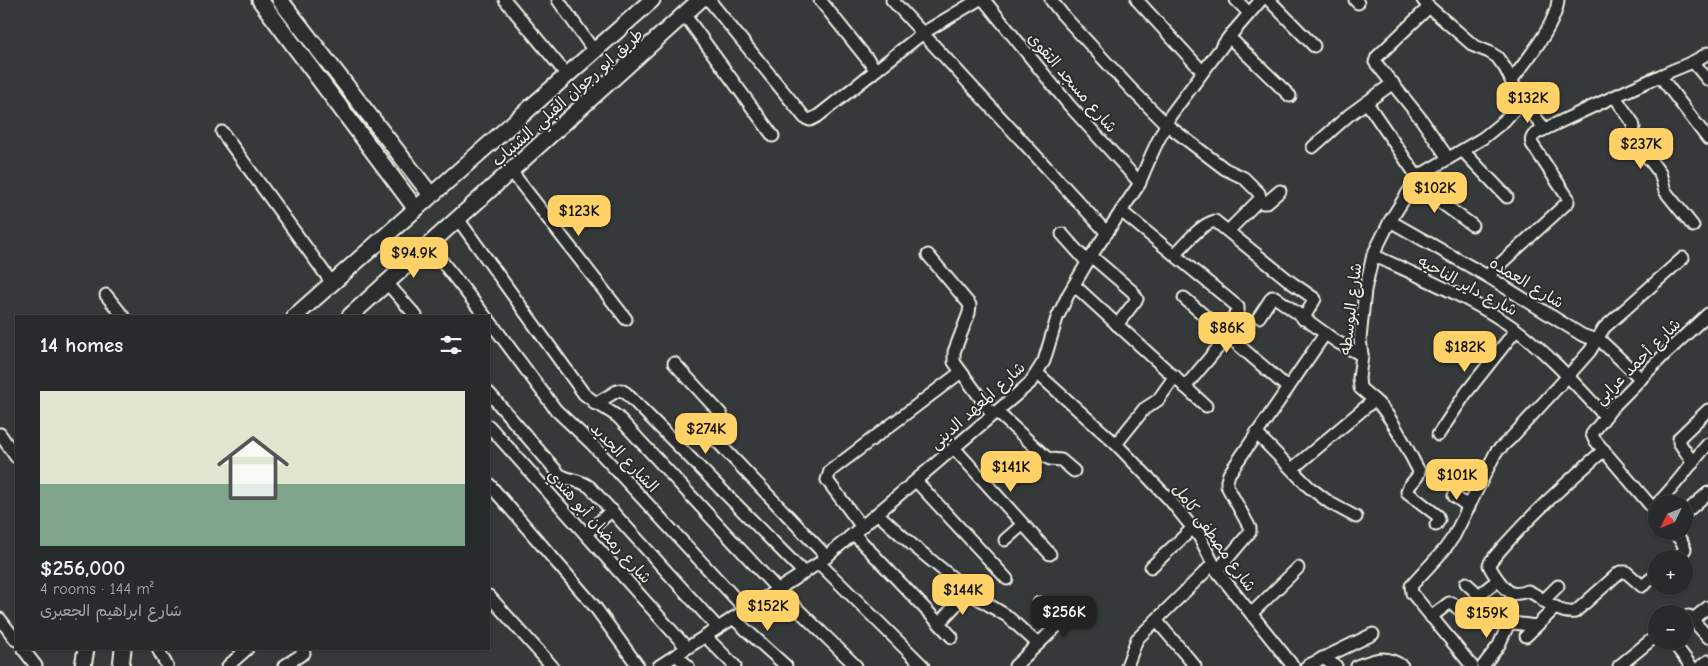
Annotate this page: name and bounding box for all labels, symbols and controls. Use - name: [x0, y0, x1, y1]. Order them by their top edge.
- street label: طريق ابو رجوان القبلي, الشنباب: [488, 25, 650, 174]
- street label: شارع مسجد التقوى: [1023, 29, 1120, 137]
- pin: $132K: [1493, 82, 1563, 124]
- text: $132K: [1508, 89, 1548, 107]
- pin: $237K: [1606, 128, 1676, 170]
- text: $237K: [1620, 135, 1662, 153]
- pin: $102K: [1400, 172, 1470, 214]
- text: $102K: [1414, 179, 1456, 197]
- pin: $123K: [544, 194, 614, 237]
- text: $123K: [559, 202, 599, 220]
- pin: $94.9K: [373, 236, 455, 279]
- text: $94.9K: [391, 244, 437, 262]
- street label: شارع داير الناحيه: [1414, 252, 1520, 321]
- street label: شارع العمده: [1485, 254, 1567, 314]
- street label: شارع البوسطه: [1336, 262, 1368, 356]
- pin: $86K: [1197, 312, 1257, 354]
- street label: شارع أحمد عرابى: [1591, 315, 1686, 410]
- text: $86K: [1209, 319, 1245, 337]
- pin: $182K: [1430, 330, 1500, 373]
- icon: filters: [437, 331, 465, 359]
- text: 14 homes: [40, 333, 123, 357]
- text: $182K: [1444, 338, 1486, 356]
- street label: شارع المعهد الدينى: [926, 358, 1030, 455]
- pin: $274K: [671, 412, 741, 455]
- street label: الشارع الجديد: [585, 419, 662, 498]
- text: $274K: [686, 420, 726, 438]
- icon: home: [208, 423, 298, 513]
- pin: $141K: [976, 450, 1046, 493]
- text: $141K: [992, 458, 1030, 476]
- pin: $101K: [1422, 458, 1492, 501]
- street label: شارع رمضان أبو هندي: [542, 466, 655, 588]
- text: $101K: [1437, 466, 1477, 484]
- street label: شارع مصطفى كامل: [1167, 480, 1259, 596]
- north arrow: [1648, 495, 1692, 540]
- map controls: [1648, 495, 1693, 650]
- button: +: [1648, 550, 1693, 595]
- text: $256,000: [40, 556, 125, 580]
- pin: $144K: [928, 574, 998, 616]
- text: 4 rooms · 144 m²: [40, 580, 154, 598]
- text: $144K: [943, 581, 983, 599]
- pin: $152K: [733, 590, 803, 632]
- pin: $256K: [1029, 596, 1099, 638]
- pin: $159K: [1452, 596, 1522, 639]
- text: $152K: [747, 597, 789, 615]
- text: شارع ابراهيم الجعبرى: [40, 602, 182, 620]
- text: $256K: [1042, 603, 1086, 621]
- text: $159K: [1466, 604, 1508, 622]
- button: −: [1648, 605, 1693, 650]

